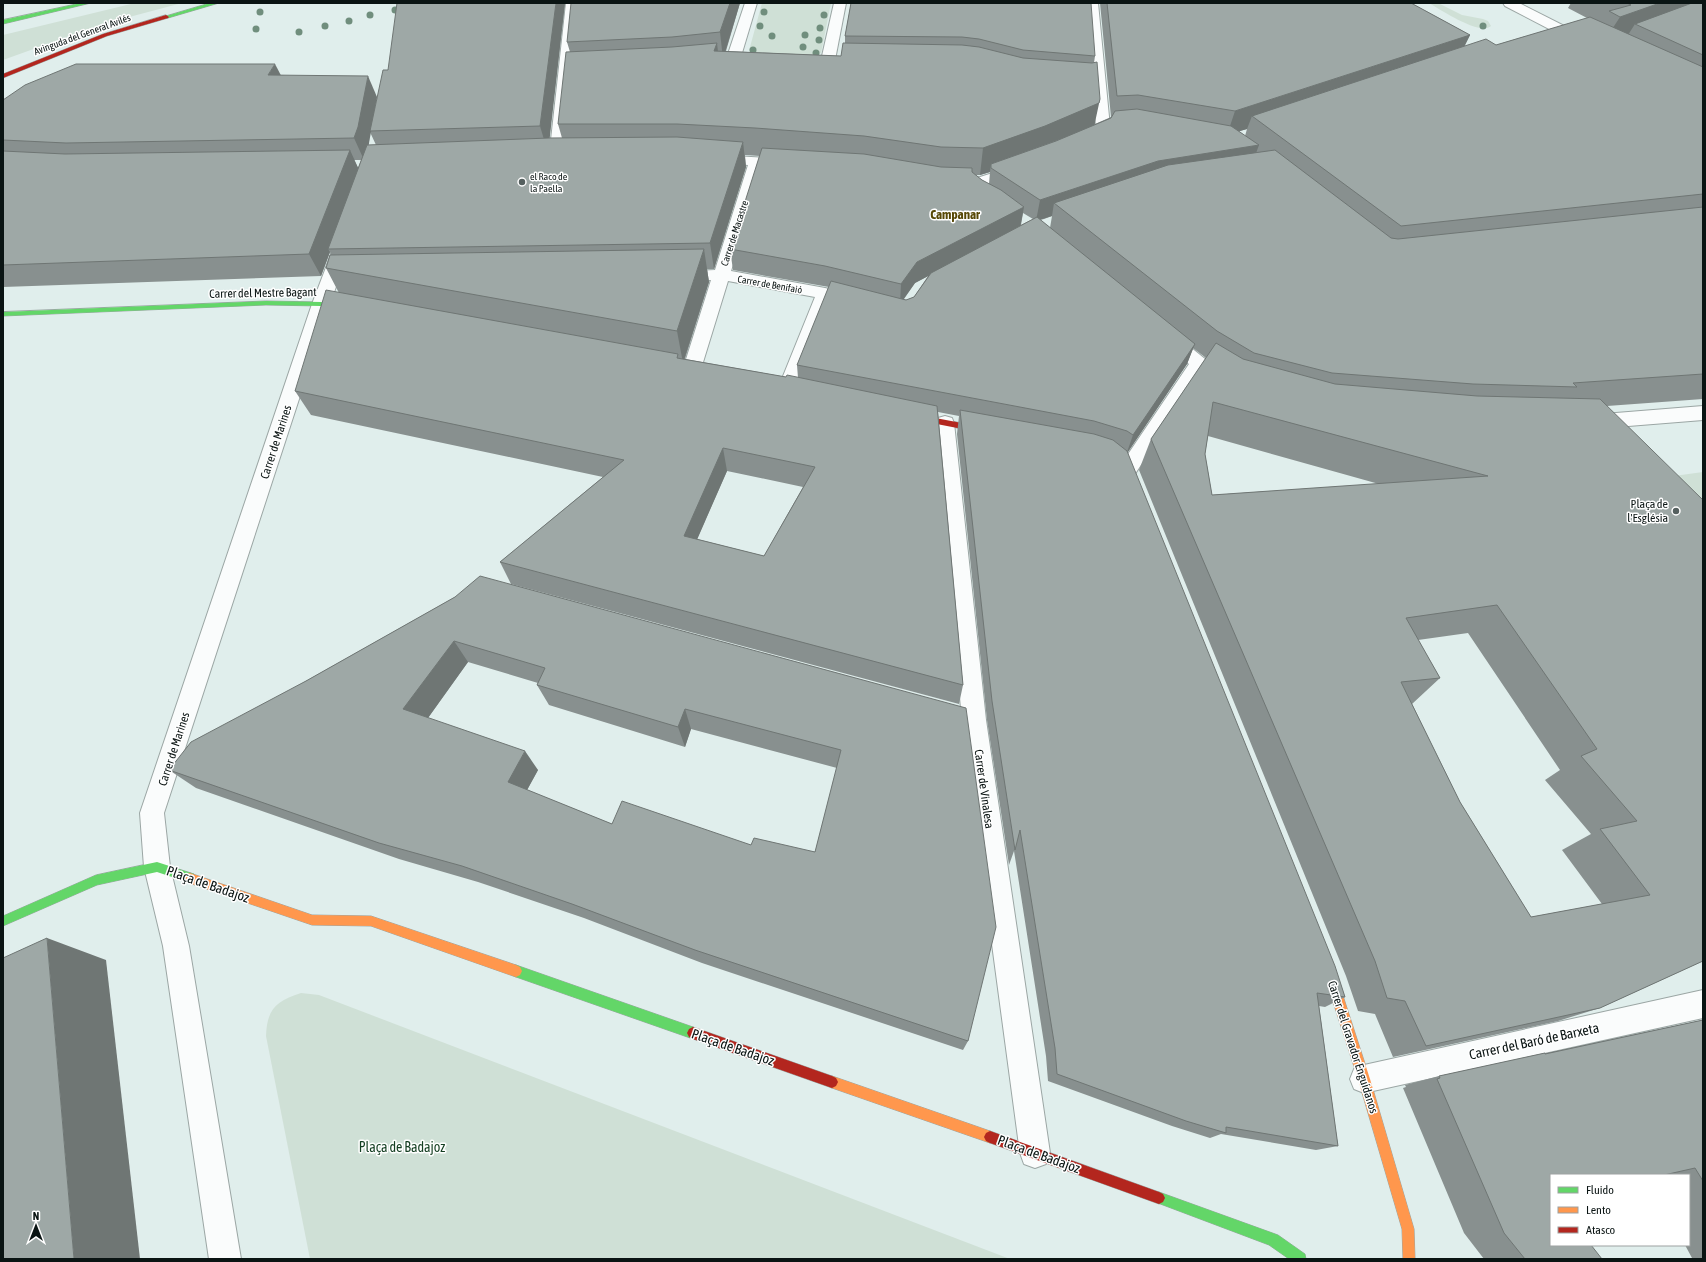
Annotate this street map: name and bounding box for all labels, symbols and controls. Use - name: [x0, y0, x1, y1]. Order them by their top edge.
- street label: Avinguda del General Avilés: [32, 12, 132, 57]
- place label: el Raco de la Paella: [530, 171, 568, 194]
- marker: el Raco de la Paella: [517, 177, 527, 187]
- street label: Carrer de Macastre: [719, 199, 750, 267]
- district label: Campanar: [930, 207, 981, 222]
- street label: Carrer de Benifaió: [737, 273, 803, 296]
- street label: Carrer del Mestre Bagant: [209, 285, 317, 301]
- street label: Carrer de Marines: [257, 403, 295, 481]
- place label: Plaça de l'Església: [1627, 497, 1668, 525]
- marker: Plaça de l'Església: [1671, 506, 1681, 516]
- street label: Carrer de Marines: [155, 710, 193, 788]
- street label: Carrer de Vinalesa: [972, 748, 996, 830]
- street label: Plaça de Badajoz: [164, 862, 252, 906]
- street label: Carrer del Gravador Enguídanos: [1325, 979, 1381, 1115]
- street label: Carrer del Baró de Barxeta: [1468, 1019, 1600, 1063]
- street label: Plaça de Badajoz: [689, 1025, 777, 1069]
- street label: Plaça de Badajoz: [996, 1132, 1082, 1176]
- park label: Plaça de Badajoz: [359, 1139, 445, 1155]
- legend: [1550, 1174, 1690, 1246]
- text: Fluido: [1586, 1183, 1614, 1197]
- text: Lento: [1586, 1203, 1611, 1217]
- north arrow: [16, 1206, 56, 1246]
- text: N: [33, 1210, 39, 1222]
- text: Atasco: [1586, 1223, 1616, 1237]

